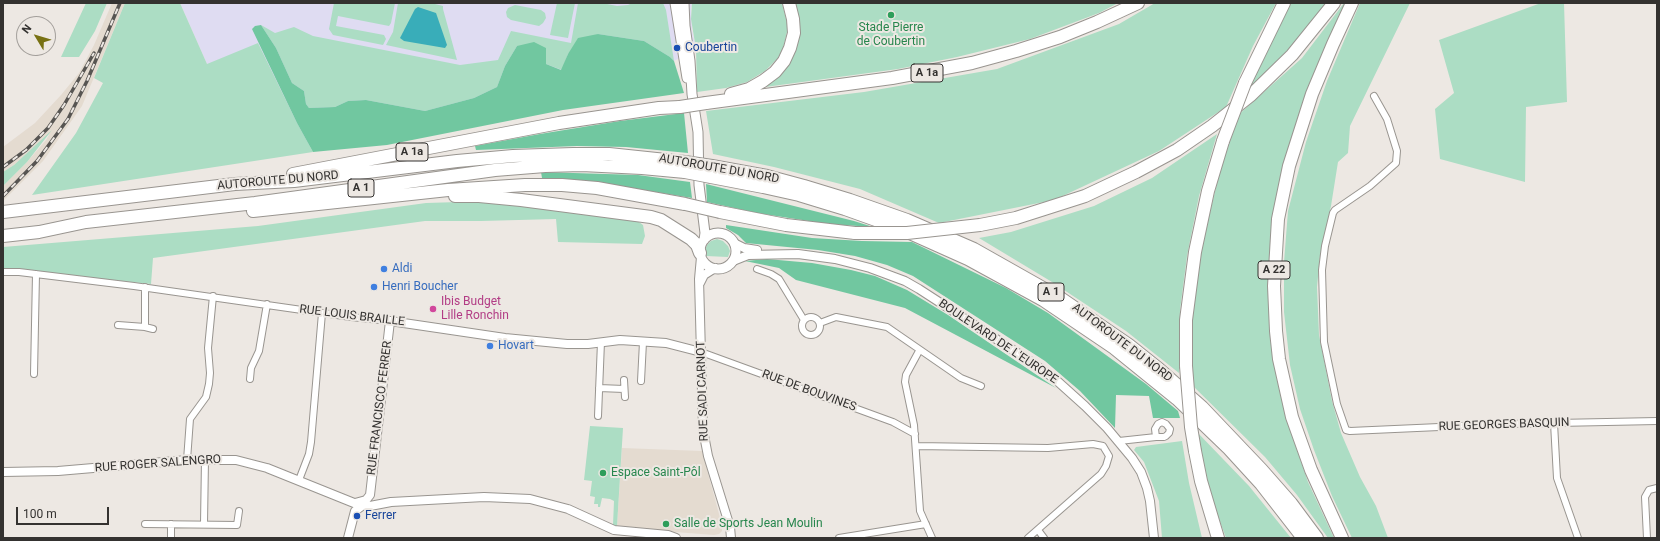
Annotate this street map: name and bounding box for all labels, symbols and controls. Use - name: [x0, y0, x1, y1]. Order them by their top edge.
- marker: Stade Pierre de Coubertin: [886, 10, 896, 20]
- north arrow: [16, 16, 56, 56]
- place label: Stade Pierre de Coubertin: [857, 21, 925, 49]
- text: N: [19, 22, 34, 36]
- place label: Coubertin: [685, 41, 737, 55]
- marker: Coubertin: [672, 43, 682, 53]
- road number: A 1a: [911, 64, 943, 82]
- road number: A 1a: [396, 143, 428, 161]
- street label: AUTOROUTE DU NORD: [658, 151, 780, 187]
- street label: AUTOROUTE DU NORD: [217, 169, 339, 193]
- road number: A 1: [348, 179, 374, 197]
- road number: A 22: [1258, 261, 1290, 279]
- place label: Aldi: [392, 262, 412, 276]
- marker: Aldi: [379, 264, 389, 274]
- place label: Henri Boucher: [382, 280, 458, 294]
- marker: Henri Boucher: [369, 282, 379, 292]
- road number: A 1: [1038, 283, 1064, 301]
- place label: Ibis Budget Lille Ronchin: [441, 295, 509, 323]
- street label: BOULEVARD DE L'EUROPE: [936, 297, 1060, 387]
- street label: AUTOROUTE DU NORD: [1069, 301, 1175, 385]
- street label: RUE LOUIS BRAILLE: [298, 302, 406, 330]
- marker: Ibis Budget Lille Ronchin: [428, 304, 438, 314]
- place label: Hovart: [498, 339, 534, 353]
- street label: RUE FRANCISCO FERRER: [365, 340, 395, 476]
- street label: RUE SADI CARNOT: [694, 340, 712, 442]
- marker: Hovart: [485, 341, 495, 351]
- street label: RUE DE BOUVINES: [760, 367, 858, 415]
- street label: RUE GEORGES BASQUIN: [1438, 416, 1570, 434]
- street label: RUE ROGER SALENGRO: [94, 452, 222, 476]
- place label: Espace Saint-Pôl: [611, 466, 701, 480]
- marker: Espace Saint-Pôl: [598, 468, 608, 478]
- scale bar: [18, 499, 111, 525]
- text: 100 m: [23, 507, 57, 521]
- place label: Ferrer: [365, 509, 396, 523]
- marker: Ferrer: [352, 511, 362, 521]
- place label: Salle de Sports Jean Moulin: [674, 517, 823, 531]
- marker: Salle de Sports Jean Moulin: [661, 519, 671, 529]

